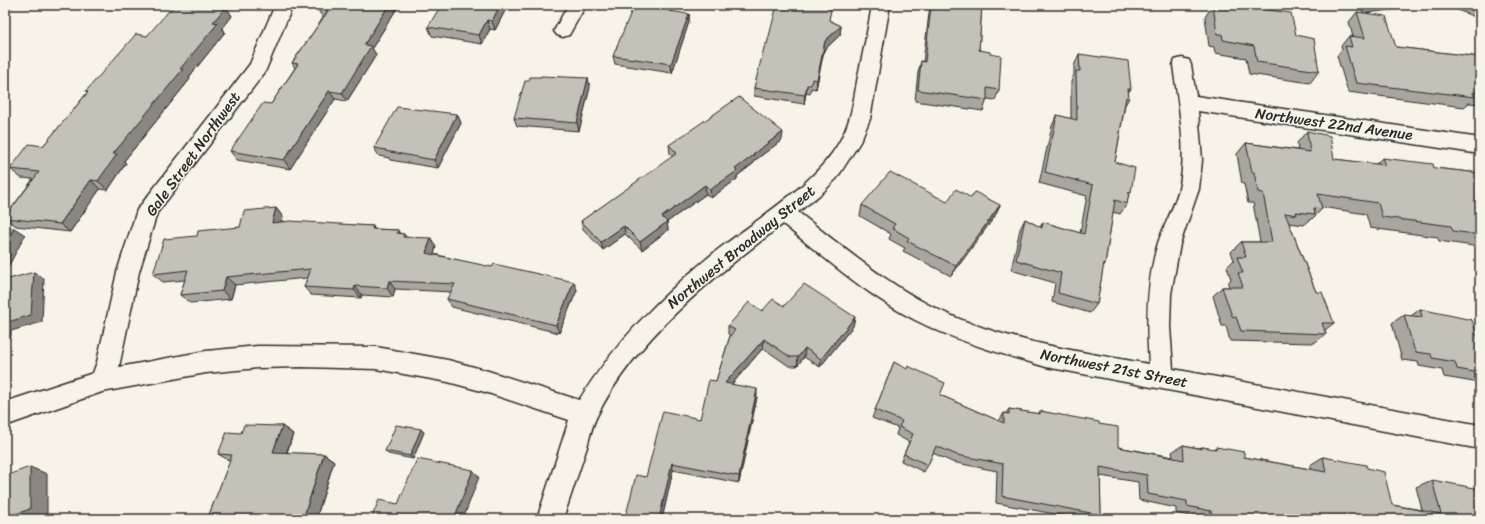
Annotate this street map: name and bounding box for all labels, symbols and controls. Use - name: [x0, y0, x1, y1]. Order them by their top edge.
- street label: Gale Street Northwest: [139, 86, 247, 222]
- street label: Northwest 22nd Avenue: [1254, 100, 1414, 148]
- street label: Northwest Broadway Street: [661, 178, 821, 315]
- street label: Northwest 21st Street: [1038, 341, 1190, 395]

